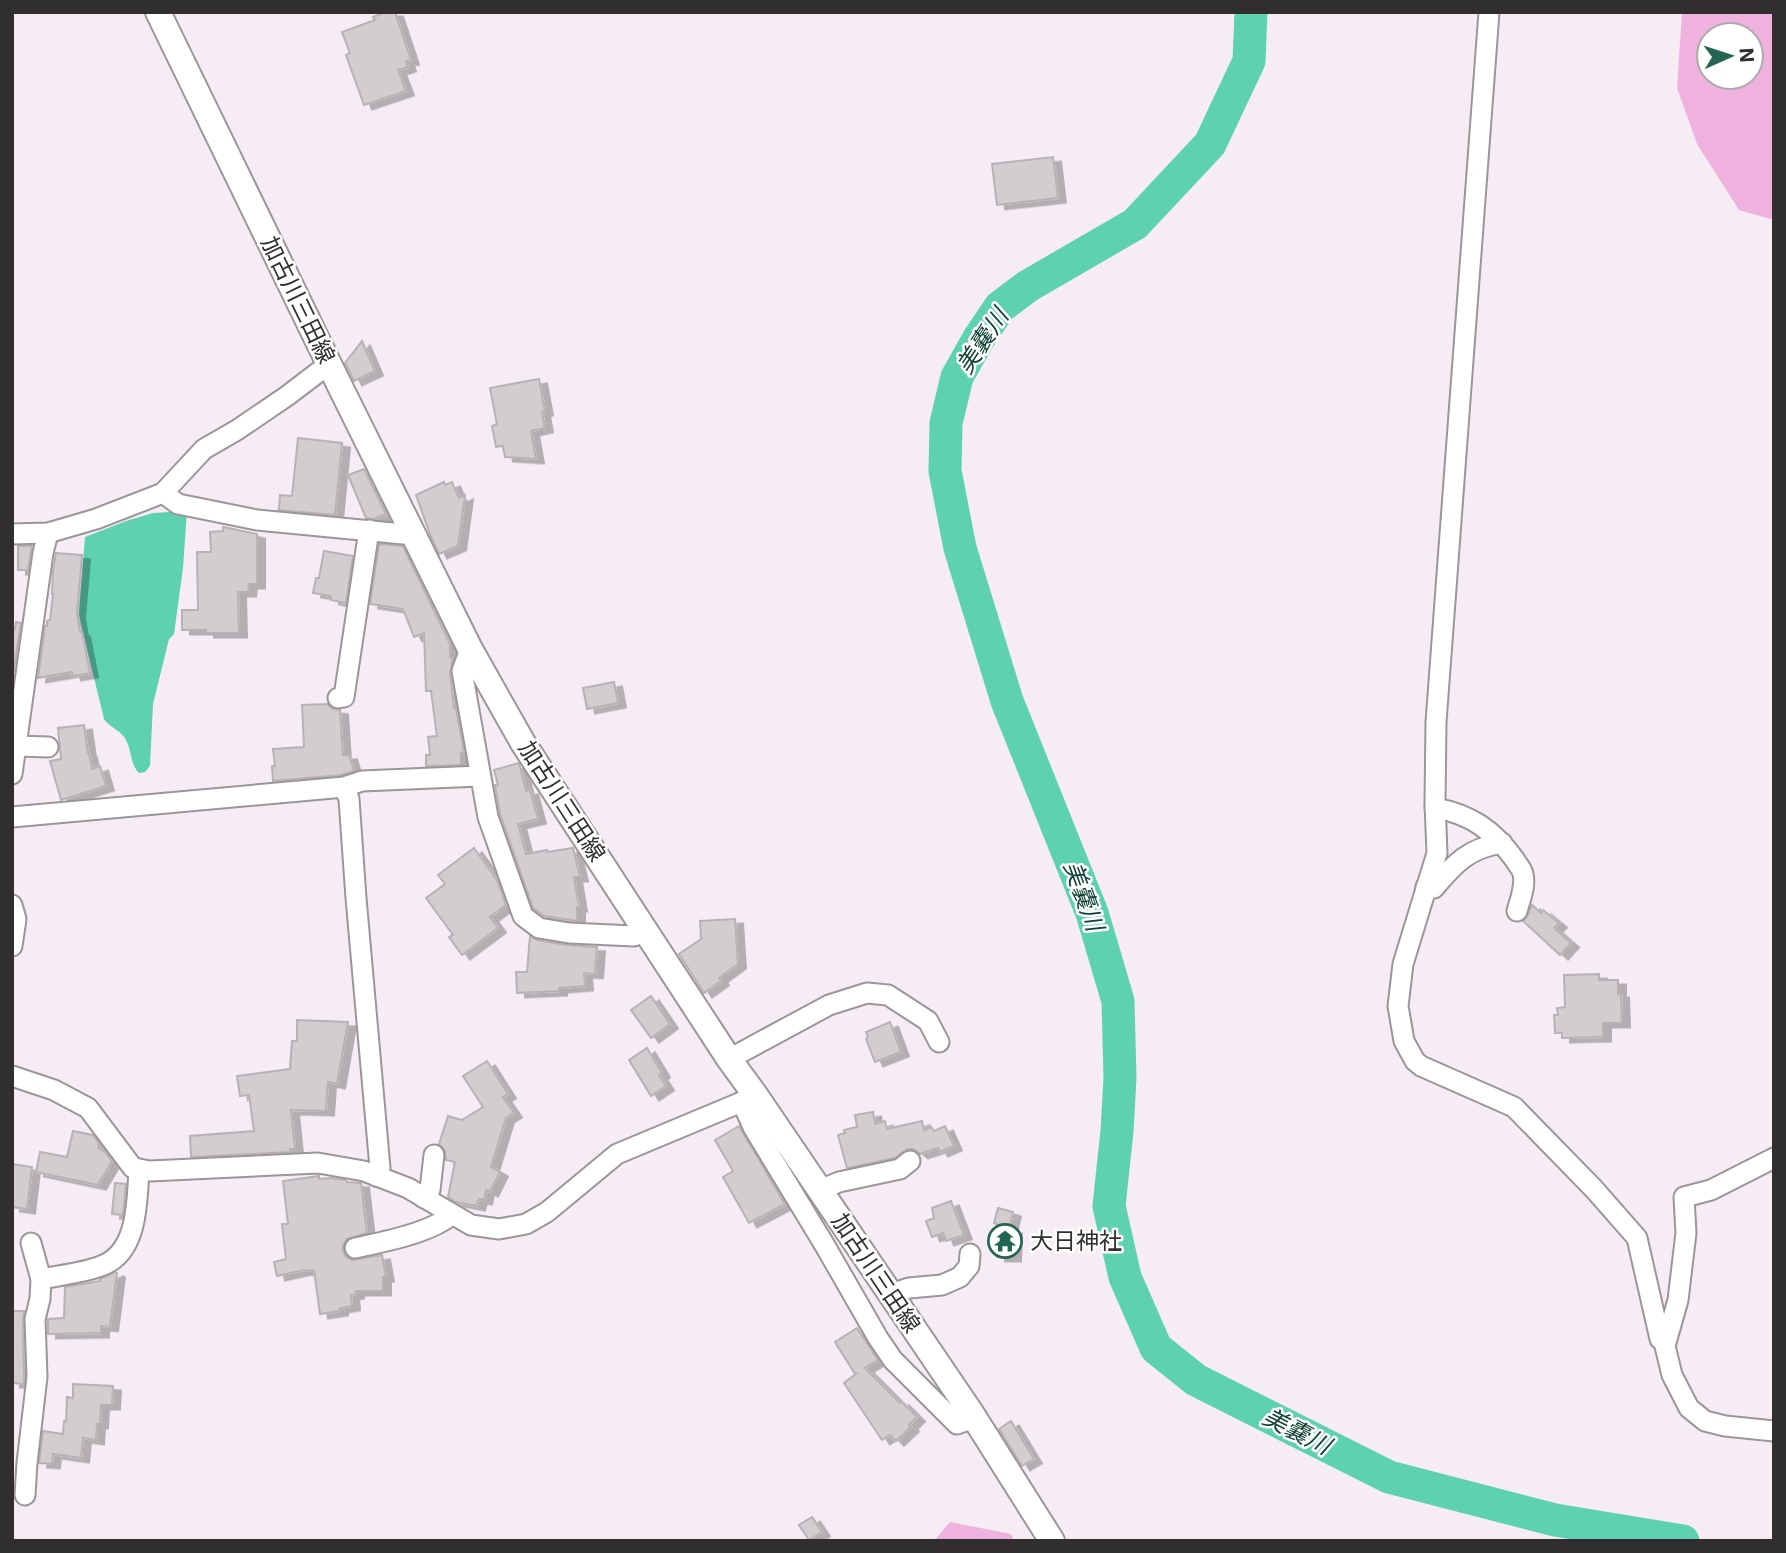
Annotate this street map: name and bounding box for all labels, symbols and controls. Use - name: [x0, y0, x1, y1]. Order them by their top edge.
- north arrow: [1695, 21, 1765, 91]
- text: N: [1735, 47, 1758, 63]
- street label: 加古川三田線: [255, 232, 341, 368]
- water label: 美嚢川: [950, 301, 1016, 379]
- street label: 加古川三田線: [513, 736, 611, 866]
- water label: 美嚢川: [1058, 857, 1111, 938]
- street label: 加古川三田線: [826, 1208, 926, 1338]
- temple icon: 大日神社: [986, 1222, 1024, 1260]
- place label: 大日神社: [1030, 1227, 1122, 1255]
- water label: 美嚢川: [1258, 1402, 1338, 1462]

